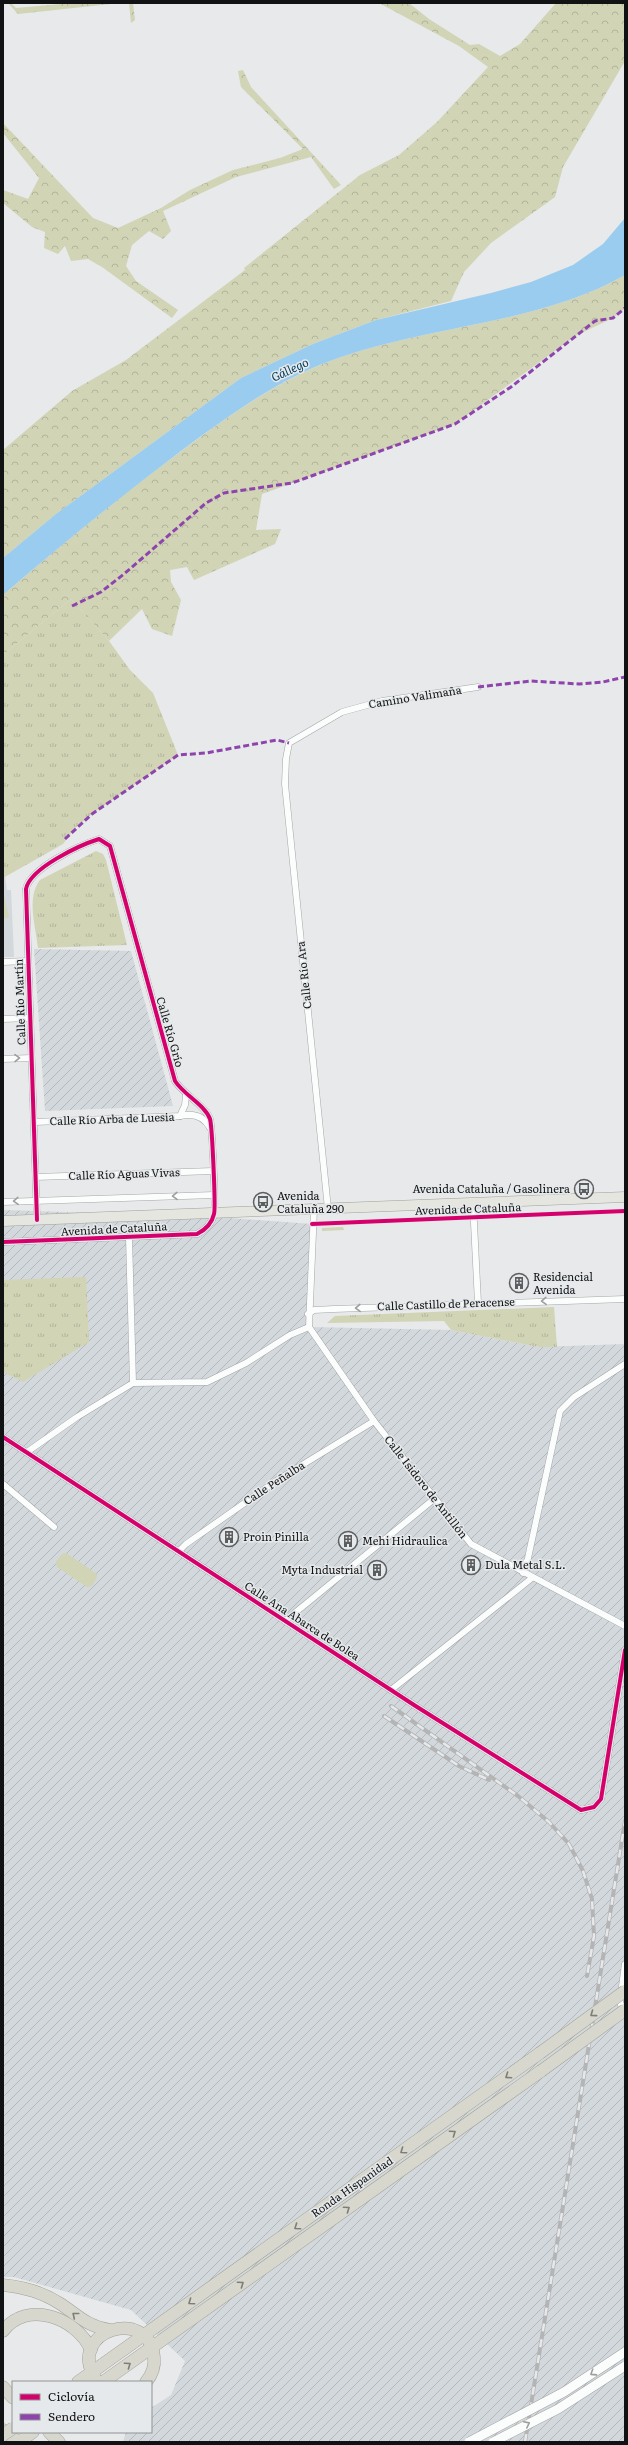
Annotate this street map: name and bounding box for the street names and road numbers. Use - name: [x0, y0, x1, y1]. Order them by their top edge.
- street label: Camino Valimaña: [367, 681, 463, 711]
- street label: Calle Río Ara: [291, 940, 315, 1010]
- street label: Calle Río Martín: [10, 959, 28, 1045]
- street label: Calle Río Grío: [153, 995, 189, 1069]
- street label: Calle Río Arba de Luesia: [49, 1108, 175, 1128]
- street label: Calle Río Aguas Vivas: [68, 1163, 180, 1183]
- street label: Avenida de Cataluña: [415, 1198, 521, 1218]
- street label: Avenida de Cataluña: [60, 1217, 168, 1239]
- street label: Calle Castillo de Peracense: [377, 1293, 515, 1313]
- street label: Calle Isidoro de Antillón: [381, 1431, 472, 1541]
- street label: Calle Peñalba: [240, 1456, 307, 1508]
- street label: Calle Ana Abarca de Bolea: [242, 1577, 363, 1663]
- street label: Ronda Hispanidad: [307, 2152, 396, 2220]

